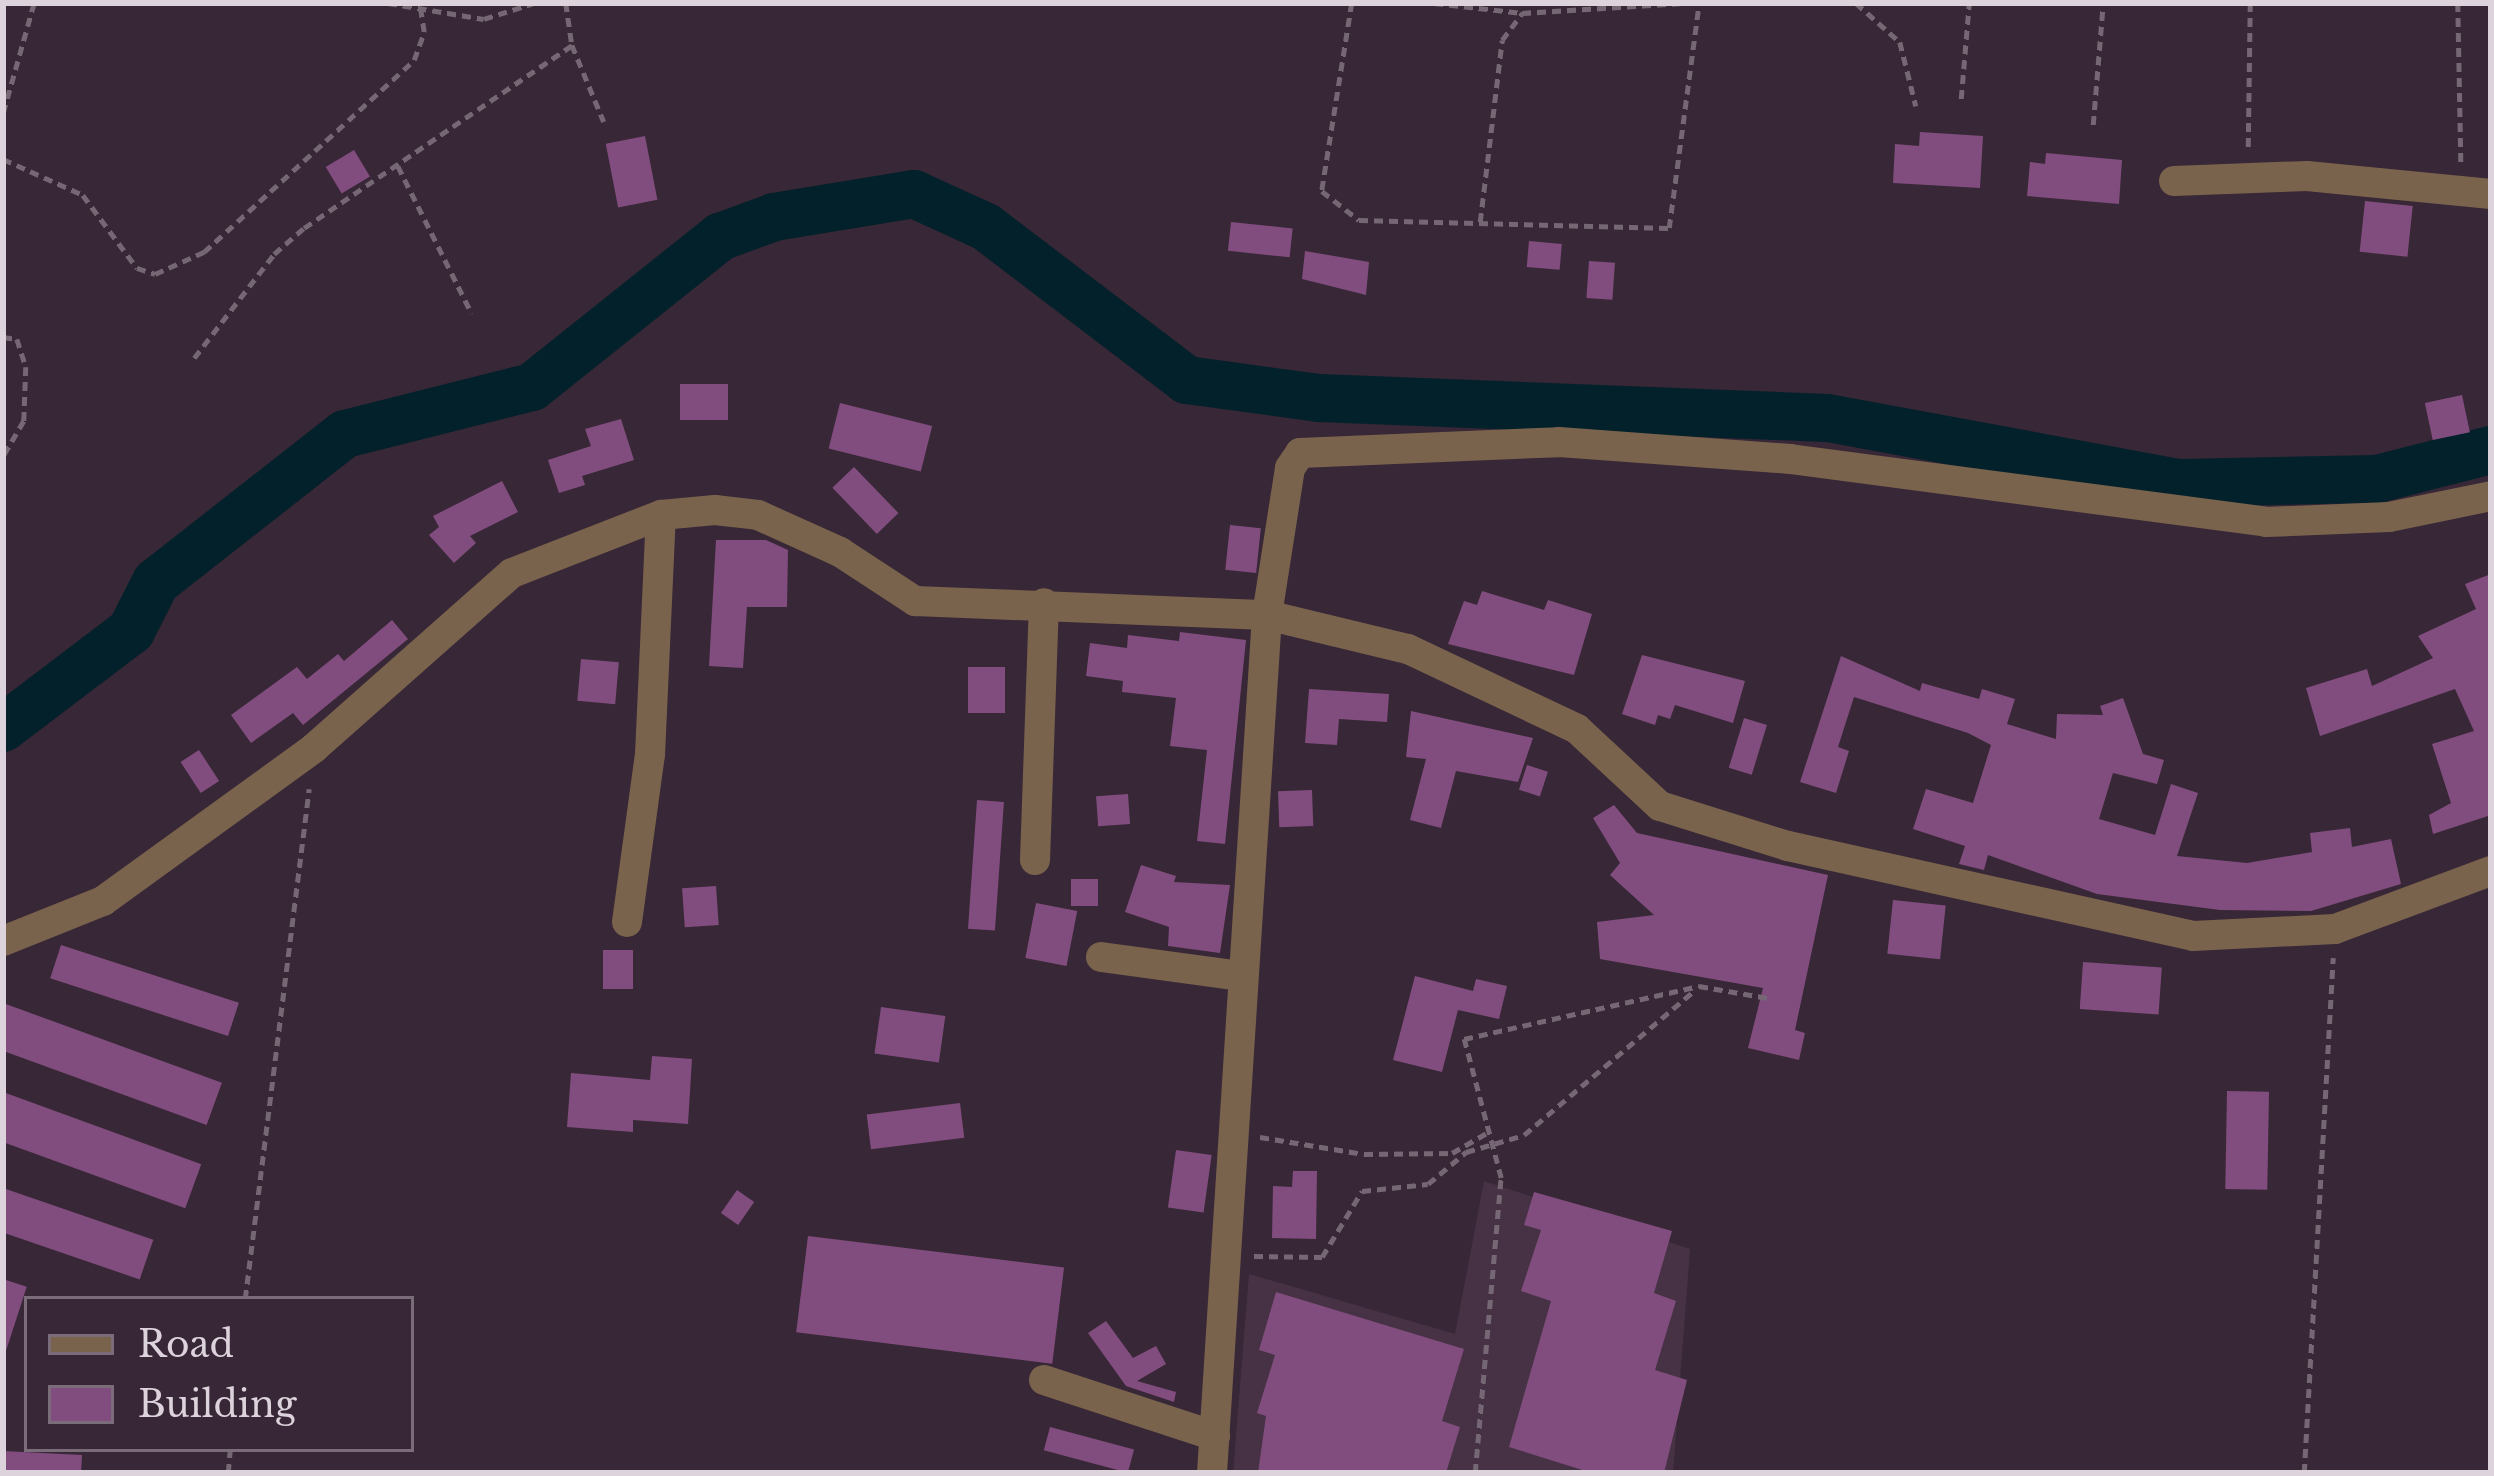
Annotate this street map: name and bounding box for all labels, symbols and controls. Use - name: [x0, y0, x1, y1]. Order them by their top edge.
- legend: [24, 1296, 414, 1452]
- text: Road: [138, 1322, 234, 1367]
- text: Building: [138, 1382, 296, 1427]

